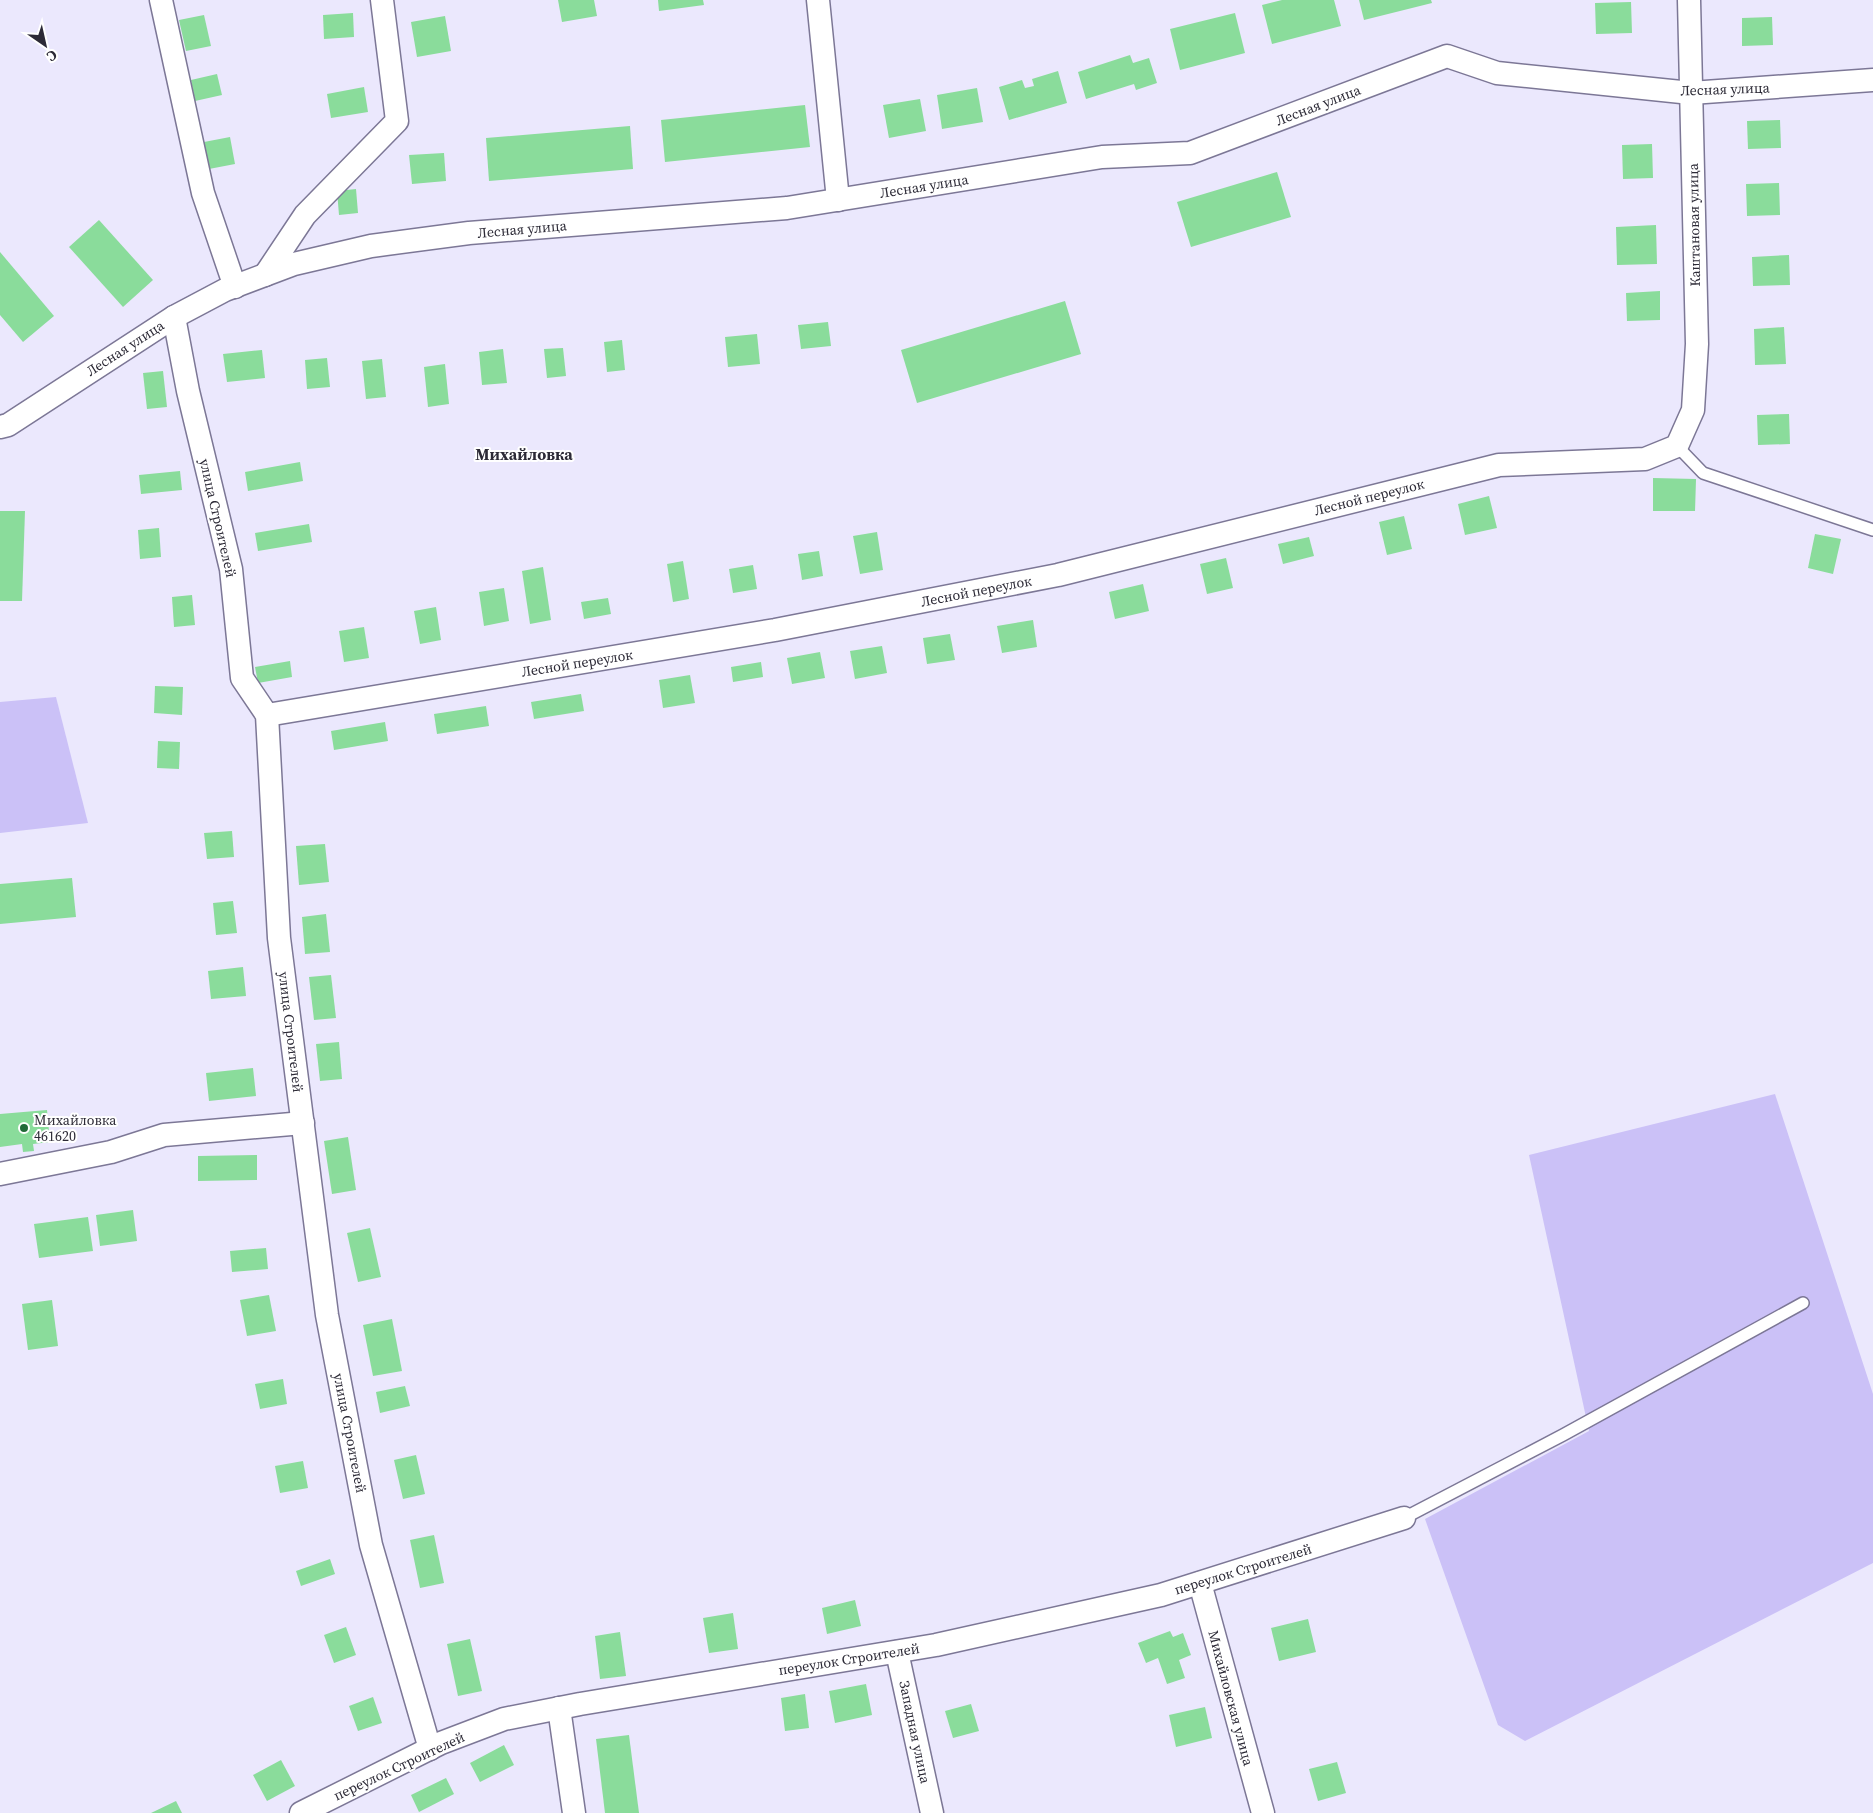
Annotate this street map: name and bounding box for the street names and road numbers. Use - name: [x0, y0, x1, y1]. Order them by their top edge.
- street label: Лесная улица: [1680, 77, 1771, 101]
- street label: Лесная улица: [1273, 79, 1364, 130]
- street label: Каштановая улица: [1683, 162, 1705, 287]
- street label: Лесная улица: [878, 169, 971, 203]
- street label: Лесная улица: [477, 215, 568, 243]
- street label: Лесная улица: [82, 315, 169, 381]
- street label: улица Строителей: [195, 457, 241, 579]
- street label: Лесной переулок: [1312, 474, 1426, 520]
- street label: Лесной переулок: [919, 570, 1033, 612]
- street label: Лесной переулок: [520, 644, 634, 682]
- street label: улица Строителей: [274, 971, 308, 1093]
- street label: улица Строителей: [329, 1371, 371, 1495]
- street label: переулок Строителей: [1172, 1539, 1314, 1599]
- street label: Михайловская улица: [1203, 1628, 1259, 1769]
- street label: переулок Строителей: [777, 1638, 921, 1680]
- street label: Западная улица: [894, 1679, 936, 1786]
- street label: переулок Строителей: [330, 1727, 468, 1805]

